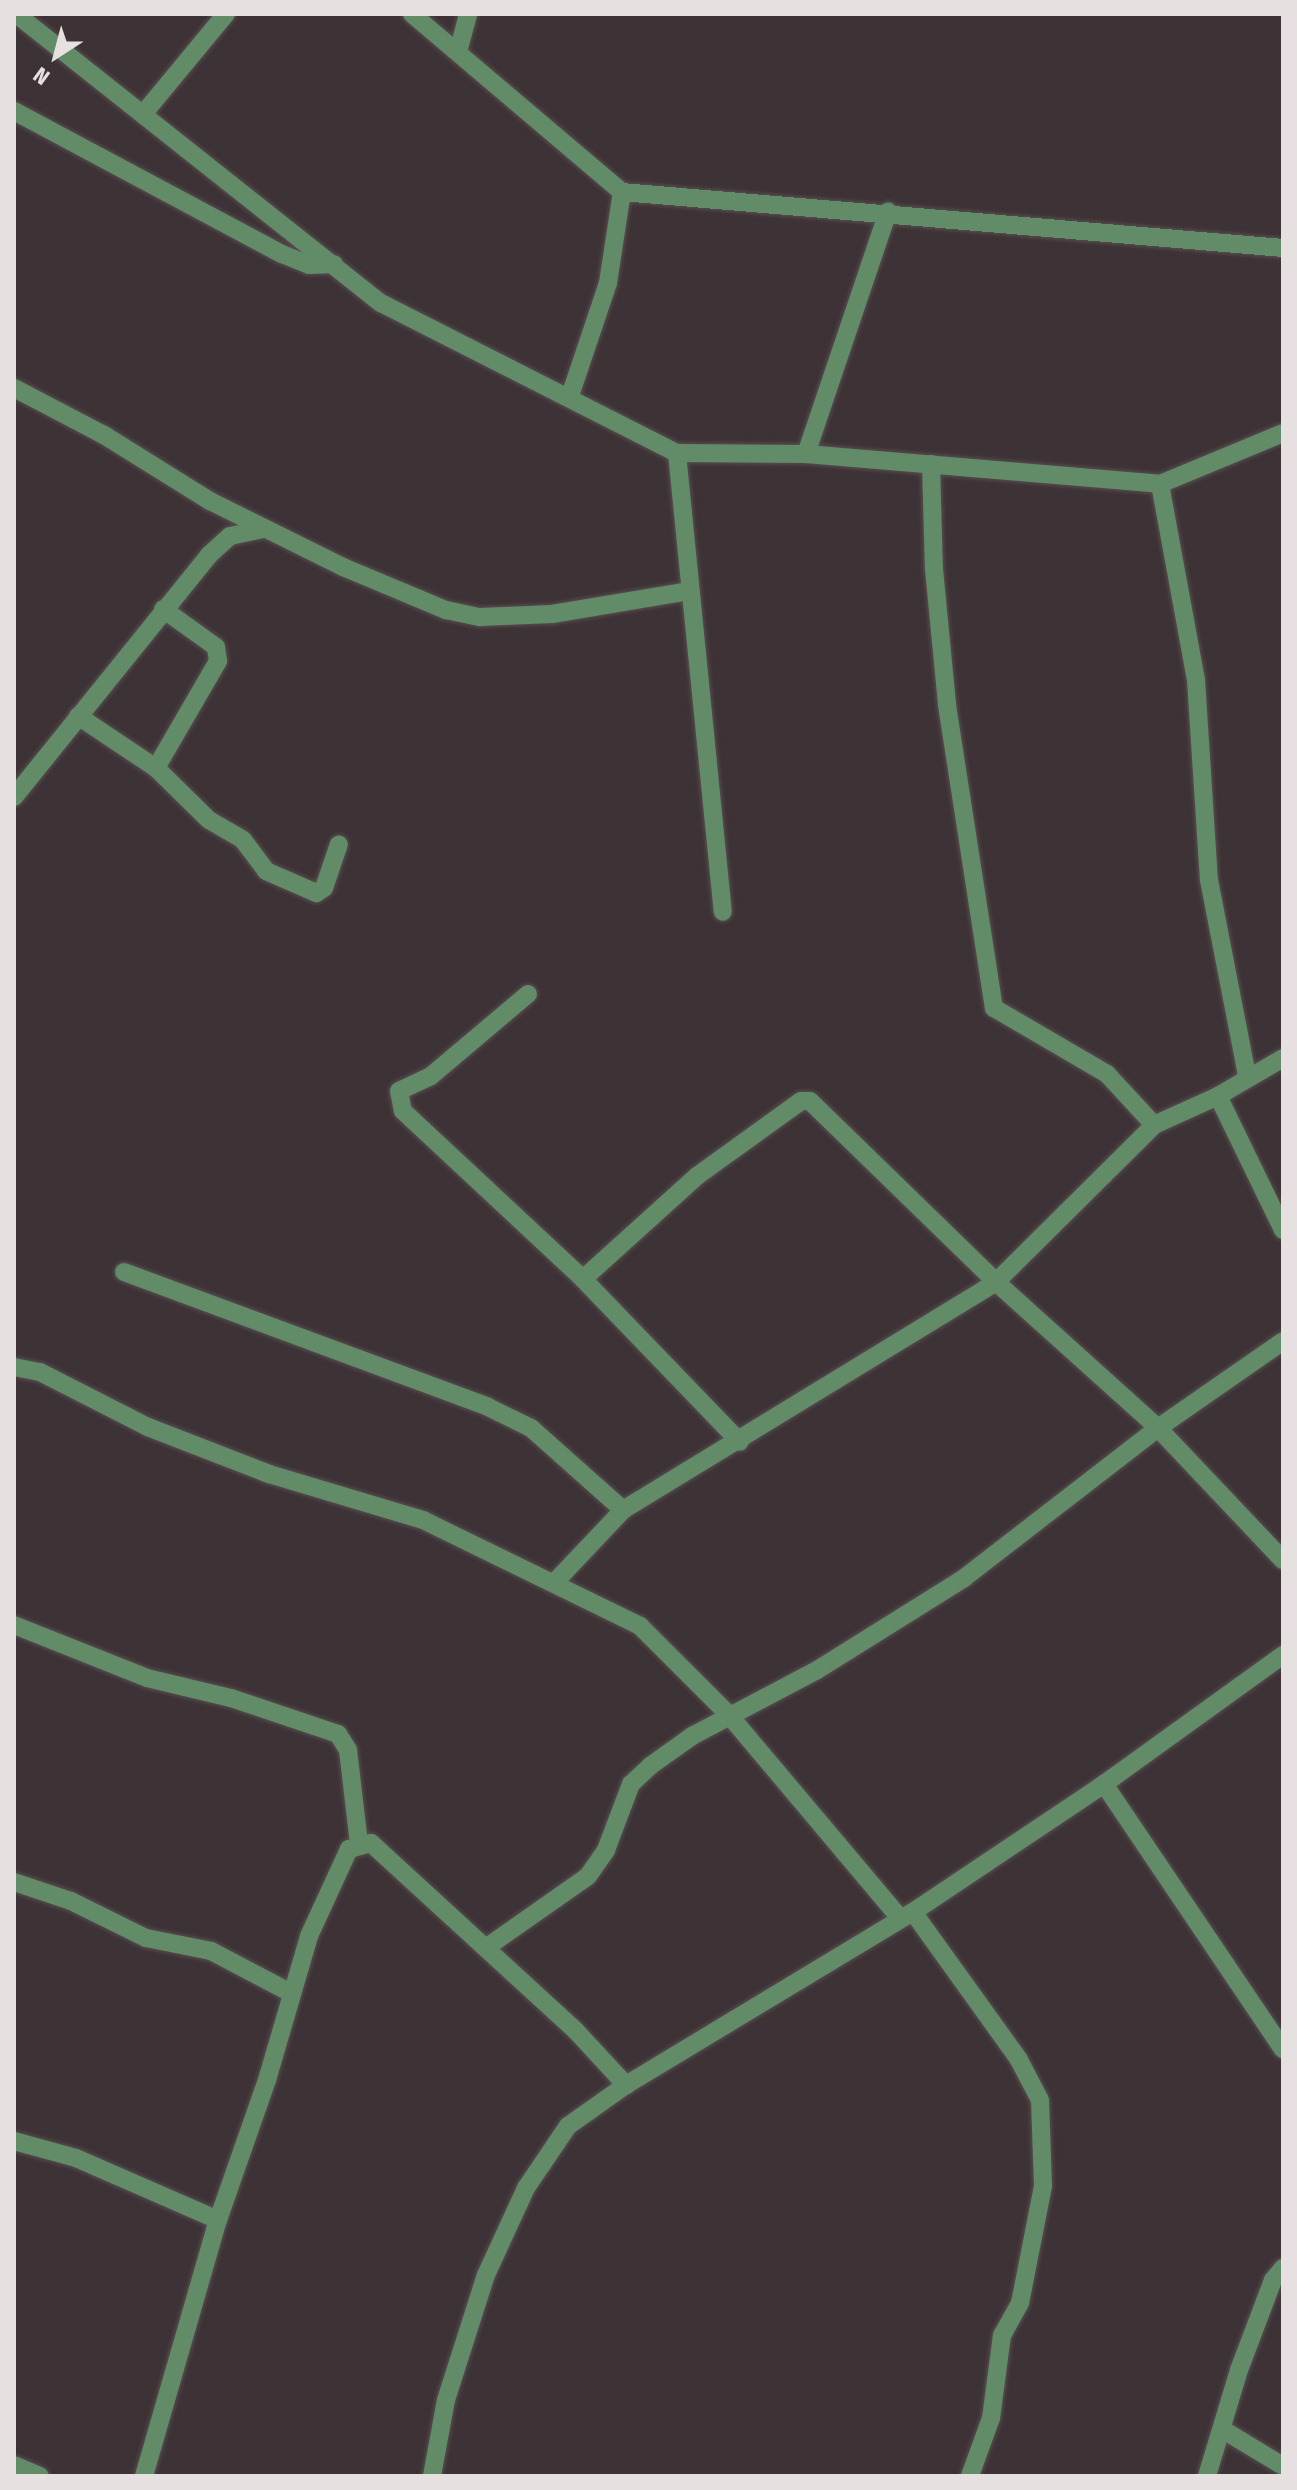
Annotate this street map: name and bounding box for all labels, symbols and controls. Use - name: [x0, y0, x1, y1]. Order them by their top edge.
- north arrow: [16, 16, 96, 96]
- text: N: [28, 61, 55, 91]

